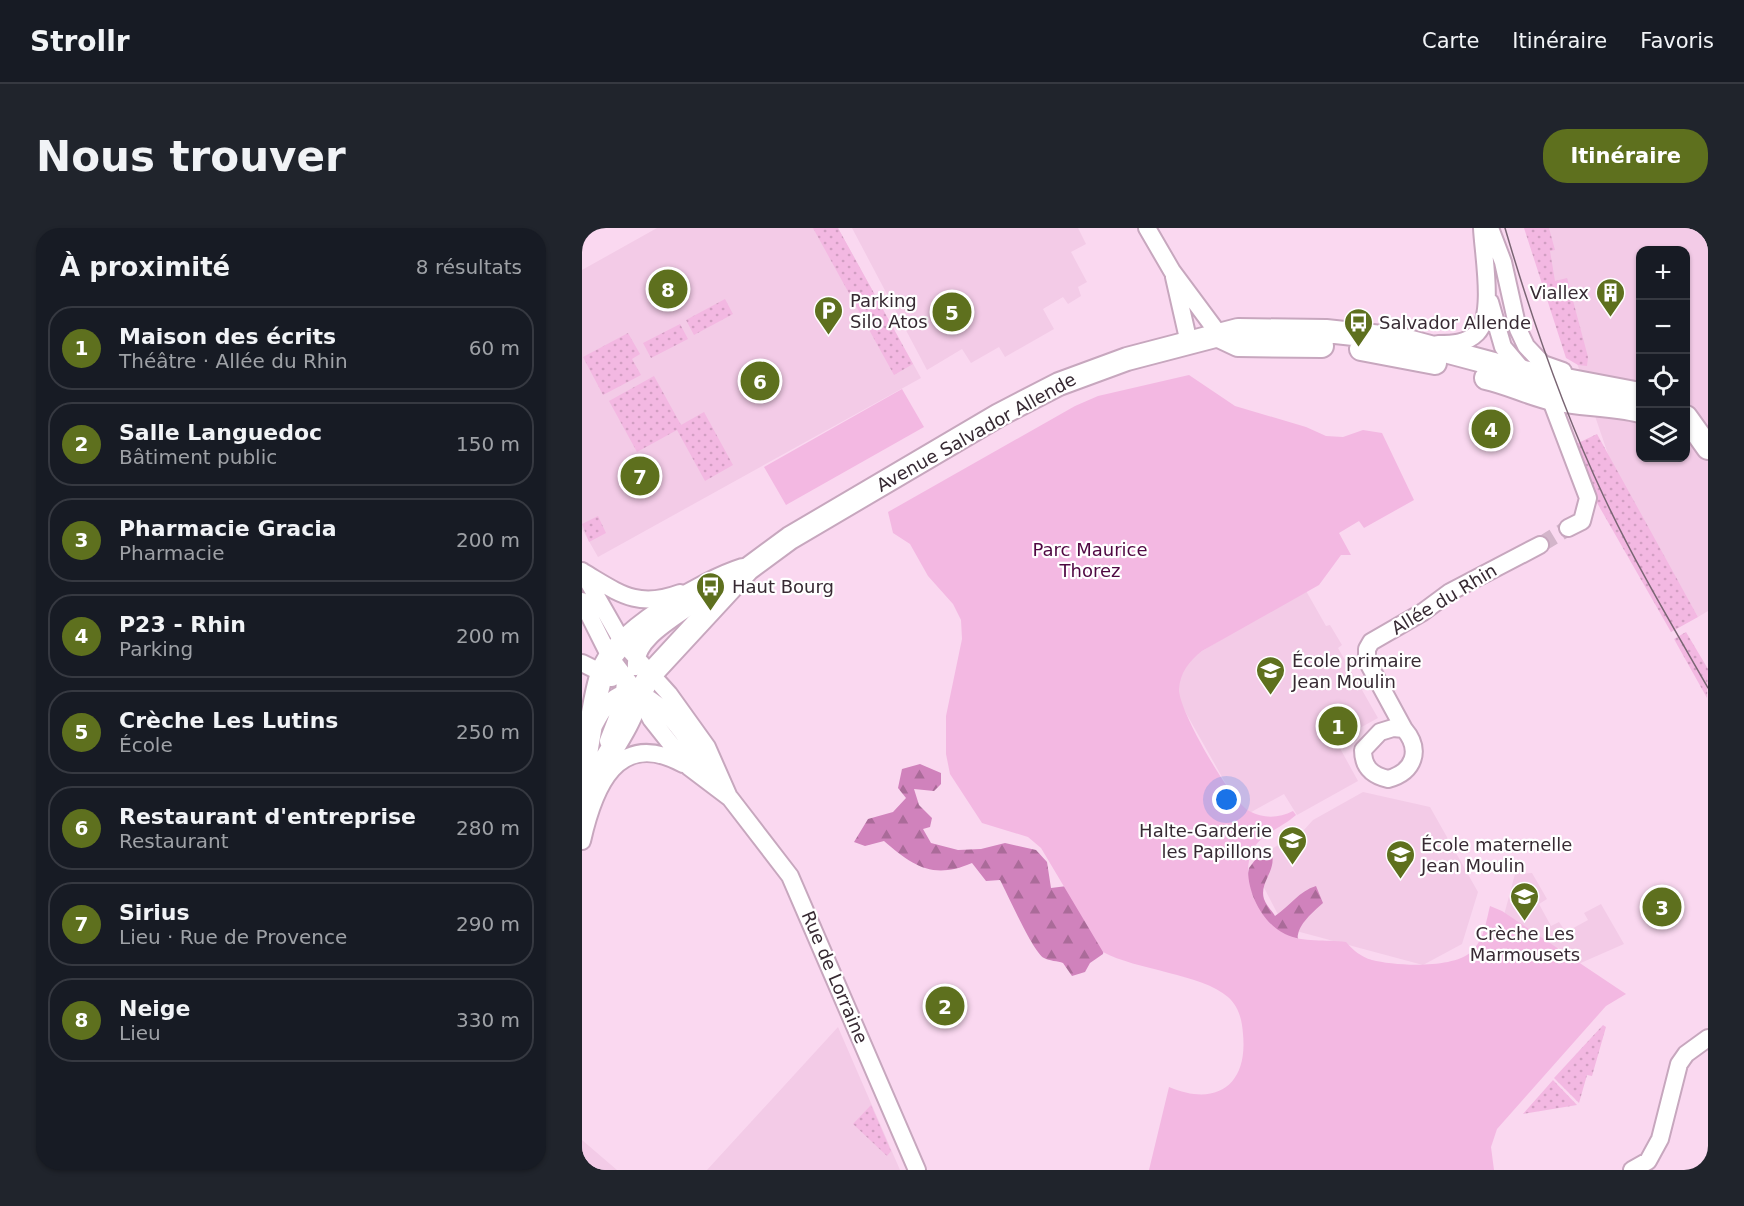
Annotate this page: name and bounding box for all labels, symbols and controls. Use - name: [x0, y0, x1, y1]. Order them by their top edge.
- text: Strollr: [30, 25, 130, 58]
- text: Carte: [1422, 29, 1479, 53]
- text: Itinéraire: [1512, 29, 1607, 53]
- text: Favoris: [1640, 29, 1714, 53]
- button: Itinéraire: [1543, 129, 1708, 183]
- text: Nous trouver: [36, 132, 346, 181]
- map controls: [1636, 246, 1690, 462]
- button: +: [1636, 246, 1690, 300]
- text: À proximité: [60, 252, 230, 282]
- text: 8 résultats: [416, 255, 522, 279]
- pin: 8: [648, 266, 688, 312]
- building icon: Viallex: [1594, 276, 1626, 318]
- place label: Viallex: [1530, 282, 1589, 303]
- place label: Parking Silo Atos: [850, 290, 928, 332]
- pin: 5: [932, 290, 971, 334]
- parking icon: Parking Silo Atos: [813, 294, 845, 336]
- button: −: [1636, 300, 1690, 354]
- bus stop icon: Salvador Allende: [1342, 306, 1374, 348]
- place label: Salvador Allende: [1379, 312, 1531, 333]
- text: Maison des écrits: [119, 324, 336, 349]
- text: 1: [75, 336, 88, 360]
- text: 60 m: [469, 336, 520, 360]
- text: Théâtre · Allée du Rhin: [119, 349, 348, 373]
- button: locate: [1636, 354, 1690, 408]
- pin: 6: [740, 358, 780, 404]
- street label: Avenue Salvador Allende: [873, 368, 1079, 496]
- pin: 4: [1472, 406, 1510, 452]
- button: layers: [1636, 408, 1690, 462]
- text: Salle Languedoc: [119, 420, 322, 445]
- text: 2: [75, 432, 88, 456]
- text: 150 m: [456, 432, 520, 456]
- text: Bâtiment public: [119, 445, 277, 469]
- pin: 7: [620, 454, 660, 498]
- text: Pharmacie Gracia: [119, 516, 337, 541]
- text: 3: [75, 528, 88, 552]
- text: 200 m: [456, 528, 520, 552]
- park label: Parc Maurice Thorez: [1032, 539, 1148, 581]
- text: Pharmacie: [119, 541, 224, 565]
- street label: Allée du Rhin: [1388, 559, 1500, 639]
- bus stop icon: Haut Bourg: [695, 570, 727, 612]
- place label: Haut Bourg: [732, 576, 834, 597]
- text: P23 - Rhin: [119, 612, 246, 637]
- text: 4: [75, 624, 88, 648]
- text: 200 m: [456, 624, 520, 648]
- text: Parking: [119, 637, 193, 661]
- place label: École primaire Jean Moulin: [1291, 650, 1422, 692]
- school or university icon: École primaire Jean Moulin: [1255, 654, 1287, 696]
- pin: 1: [1318, 704, 1358, 748]
- text: Crèche Les Lutins: [119, 708, 338, 733]
- text: 5: [75, 720, 88, 744]
- text: 250 m: [456, 720, 520, 744]
- text: École: [119, 733, 173, 757]
- your location: [1212, 785, 1241, 814]
- text: Restaurant d'entreprise: [119, 804, 416, 829]
- text: 6: [75, 816, 88, 840]
- text: 280 m: [456, 816, 520, 840]
- place label: Halte-Garderie les Papillons: [1139, 820, 1272, 862]
- school or university icon: Halte-Garderie les Papillons: [1277, 824, 1309, 866]
- text: Restaurant: [119, 829, 229, 853]
- place label: École maternelle Jean Moulin: [1420, 834, 1572, 876]
- school or university icon: École maternelle Jean Moulin: [1384, 838, 1416, 880]
- school or university icon: Crèche Les Marmousets: [1509, 880, 1541, 922]
- pin: 3: [1642, 884, 1682, 930]
- text: Sirius: [119, 900, 190, 925]
- street label: Rue de Lorraine: [798, 908, 872, 1046]
- text: 7: [75, 912, 88, 936]
- text: 290 m: [456, 912, 520, 936]
- place label: Crèche Les Marmousets: [1470, 923, 1580, 965]
- text: Lieu · Rue de Provence: [119, 925, 347, 949]
- pin: 2: [926, 984, 964, 1028]
- text: Neige: [119, 996, 191, 1021]
- text: 8: [75, 1008, 88, 1032]
- text: 330 m: [456, 1008, 520, 1032]
- text: Lieu: [119, 1021, 161, 1045]

